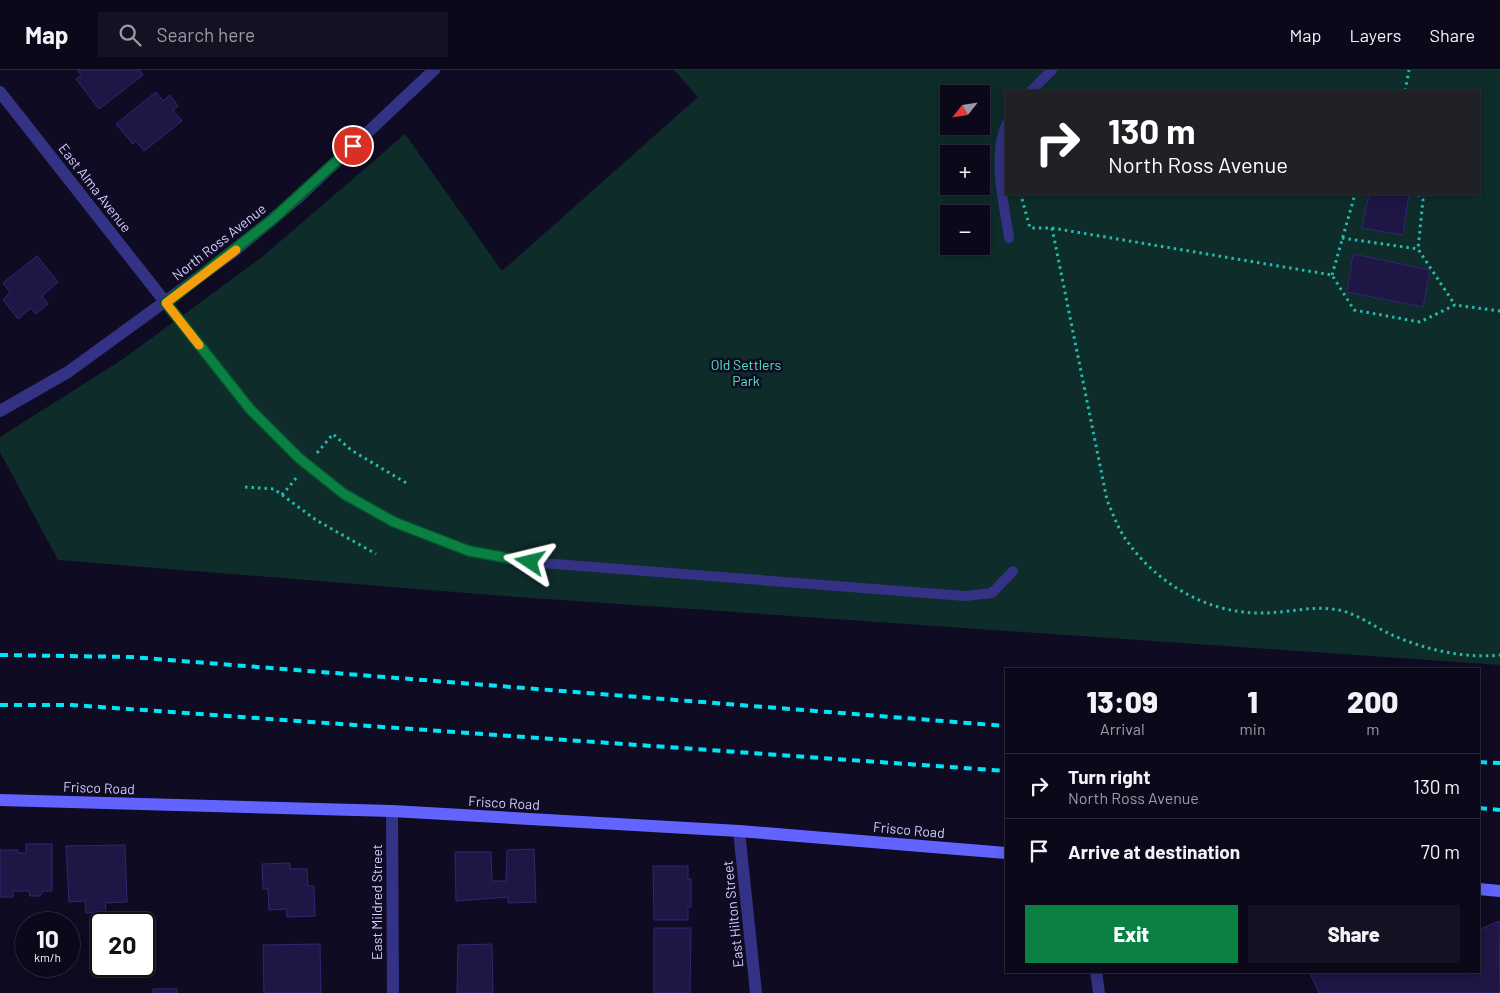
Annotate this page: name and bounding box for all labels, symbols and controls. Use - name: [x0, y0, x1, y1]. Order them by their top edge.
- search box: [98, 12, 448, 57]
- text: Map: [25, 20, 68, 49]
- icon: search: [116, 21, 144, 49]
- text: Search here: [156, 23, 255, 46]
- text: Map: [1289, 24, 1321, 46]
- text: Layers: [1349, 24, 1402, 46]
- text: Share: [1430, 24, 1475, 46]
- north arrow: [940, 85, 990, 135]
- map controls: [940, 85, 990, 255]
- text: 130 m: [1108, 109, 1195, 151]
- icon: right: [1025, 110, 1090, 175]
- pin: [332, 125, 374, 167]
- icon: arrive: [339, 132, 367, 160]
- street label: East Alma Avenue: [55, 140, 135, 235]
- button: +: [940, 145, 990, 195]
- text: North Ross Avenue: [1108, 151, 1288, 177]
- street label: North Ross Avenue: [168, 200, 269, 284]
- button: −: [940, 205, 990, 255]
- park label: Old Settlers Park: [711, 356, 782, 389]
- position arrow: [503, 535, 555, 587]
- text: 13:09: [1087, 683, 1158, 719]
- text: 1: [1247, 683, 1258, 719]
- text: 200: [1347, 683, 1398, 719]
- text: Arrival: [1100, 719, 1145, 738]
- text: min: [1240, 719, 1266, 738]
- text: m: [1366, 719, 1379, 738]
- text: Turn right: [1068, 765, 1150, 788]
- icon: right: [1025, 772, 1053, 800]
- text: 130 m: [1413, 775, 1460, 798]
- street label: Frisco Road: [63, 778, 135, 797]
- text: North Ross Avenue: [1068, 788, 1199, 807]
- street label: Frisco Road: [468, 792, 540, 813]
- street label: Frisco Road: [873, 818, 946, 841]
- icon: arrive: [1025, 837, 1053, 865]
- text: Arrive at destination: [1068, 840, 1240, 863]
- text: 70 m: [1421, 840, 1460, 863]
- street label: East Mildred Street: [368, 844, 385, 960]
- street label: East Hilton Street: [718, 860, 747, 968]
- button: Exit: [1025, 905, 1238, 963]
- button: Share: [1248, 905, 1460, 963]
- speed limit sign: 20: [90, 912, 155, 977]
- text: 10: [36, 923, 59, 953]
- text: km/h: [34, 950, 61, 964]

